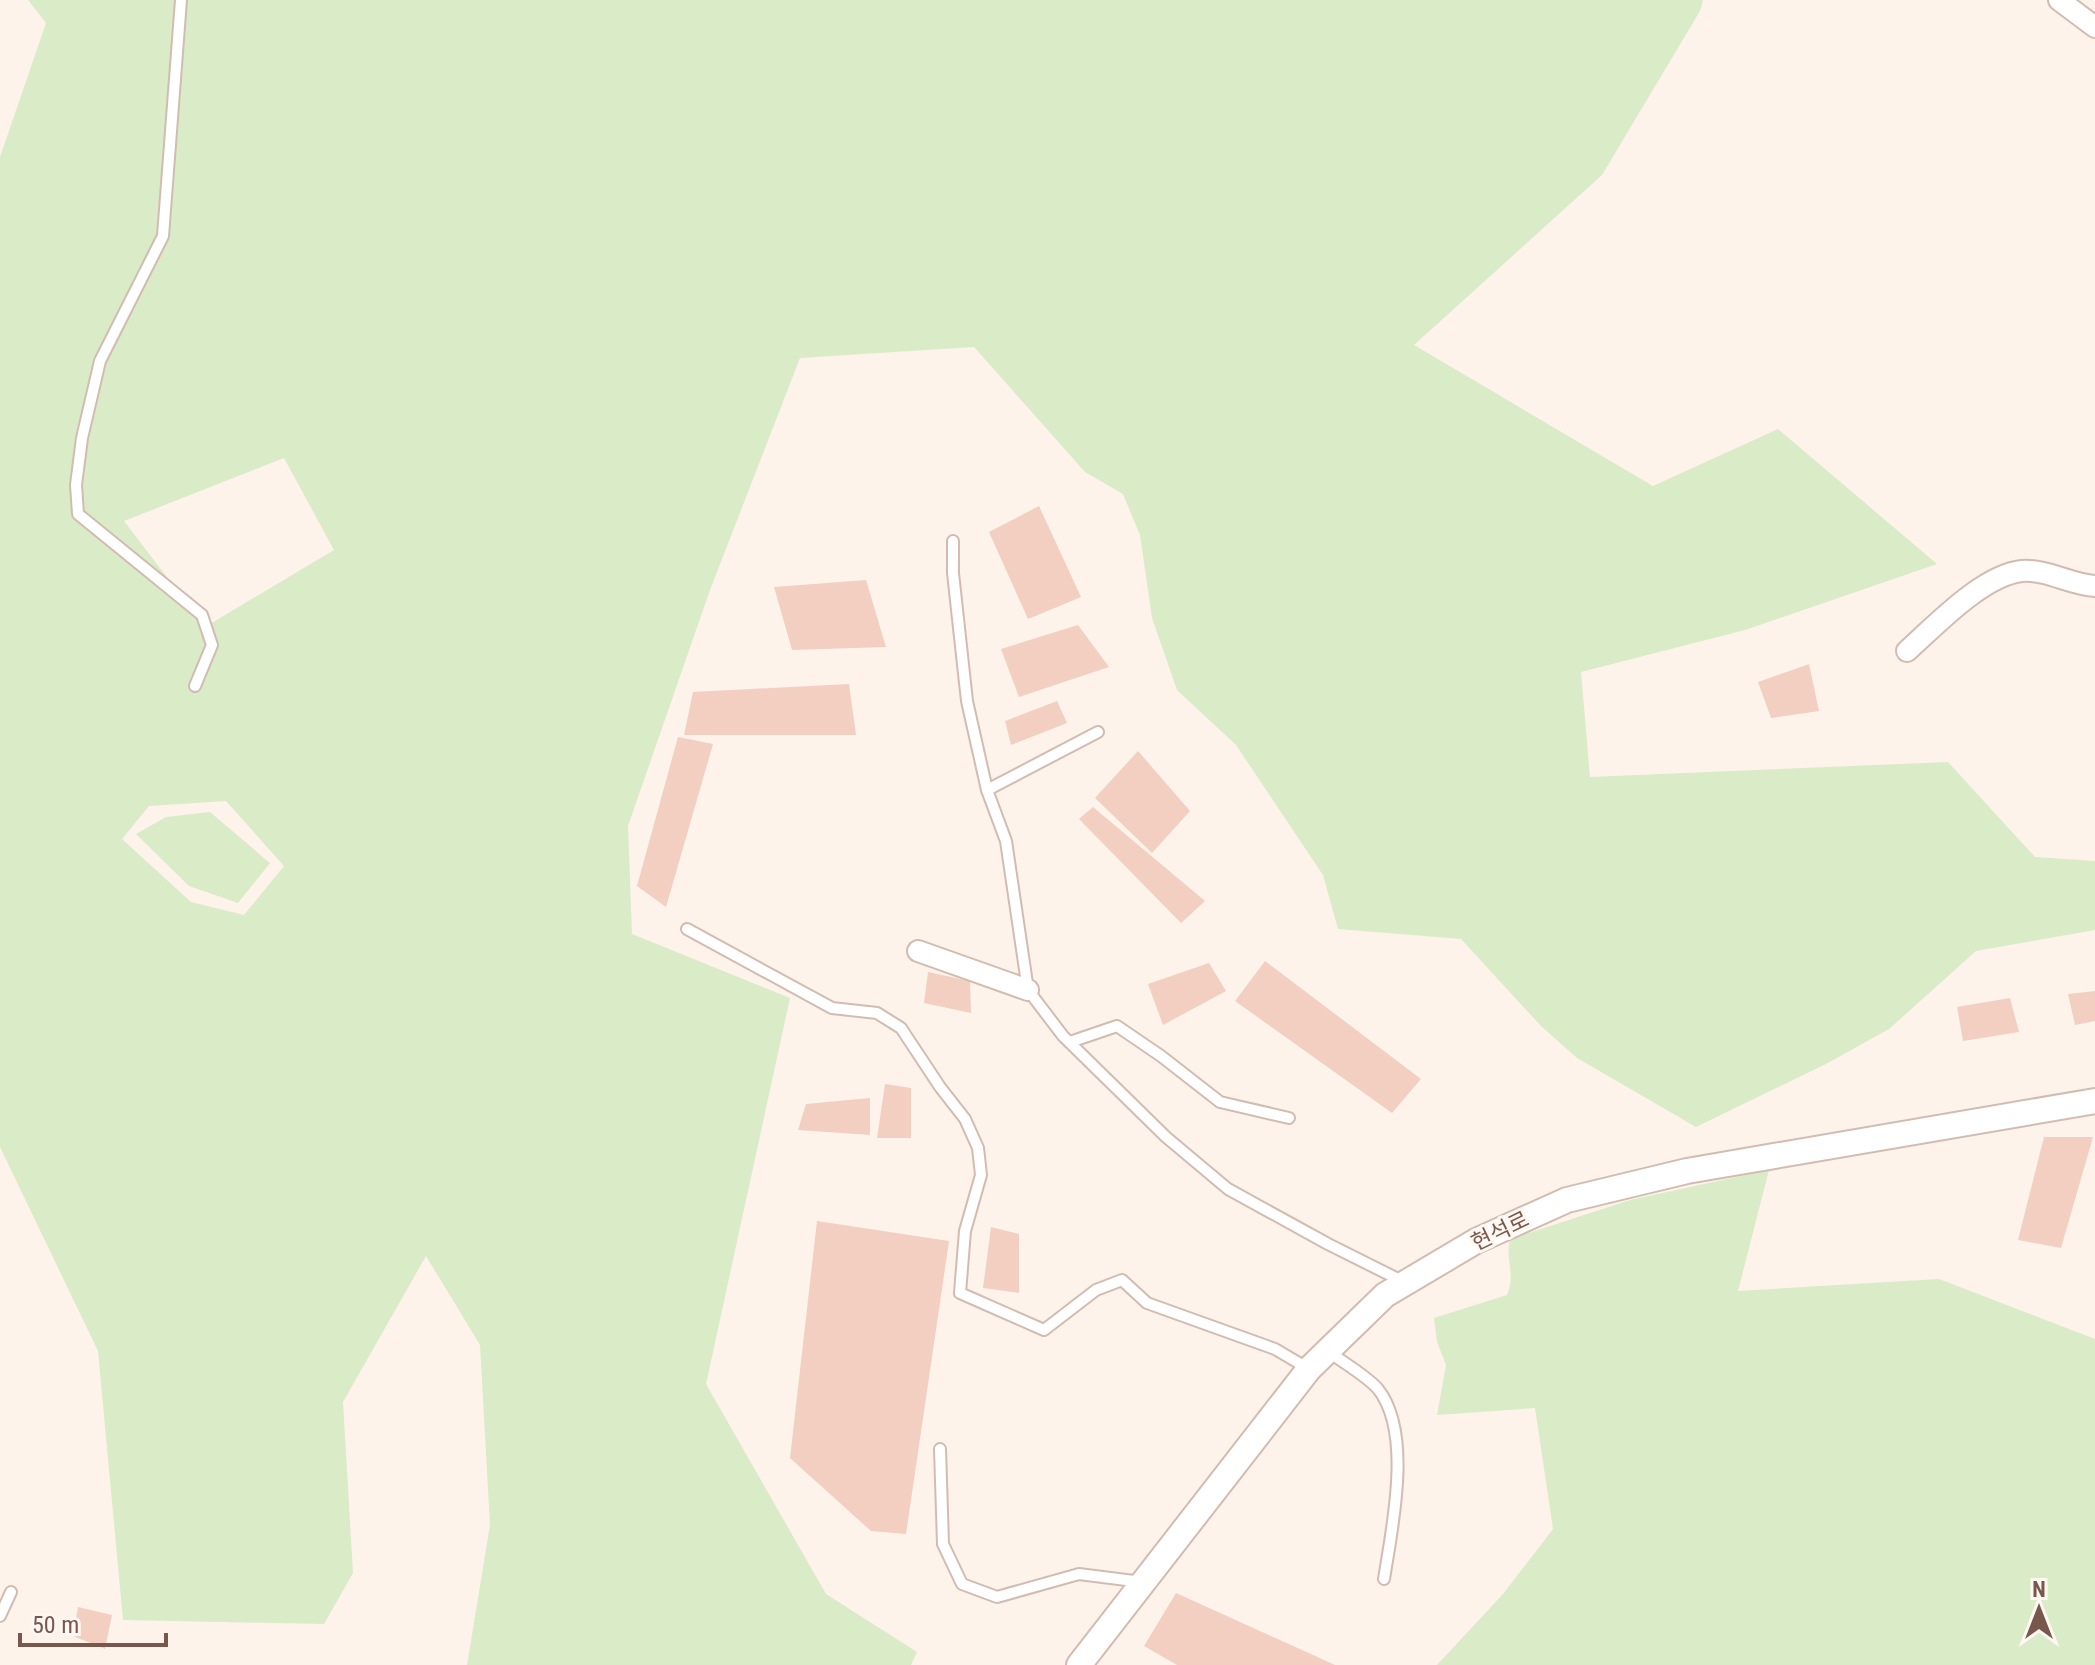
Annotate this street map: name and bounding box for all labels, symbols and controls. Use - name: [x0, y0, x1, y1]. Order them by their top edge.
- street label: 현석로: [1467, 1206, 1533, 1256]
- north arrow: [1999, 1569, 2079, 1649]
- text: N: [2032, 1577, 2046, 1602]
- scale bar: [20, 1597, 166, 1647]
- text: 50 m: [32, 1611, 79, 1639]

